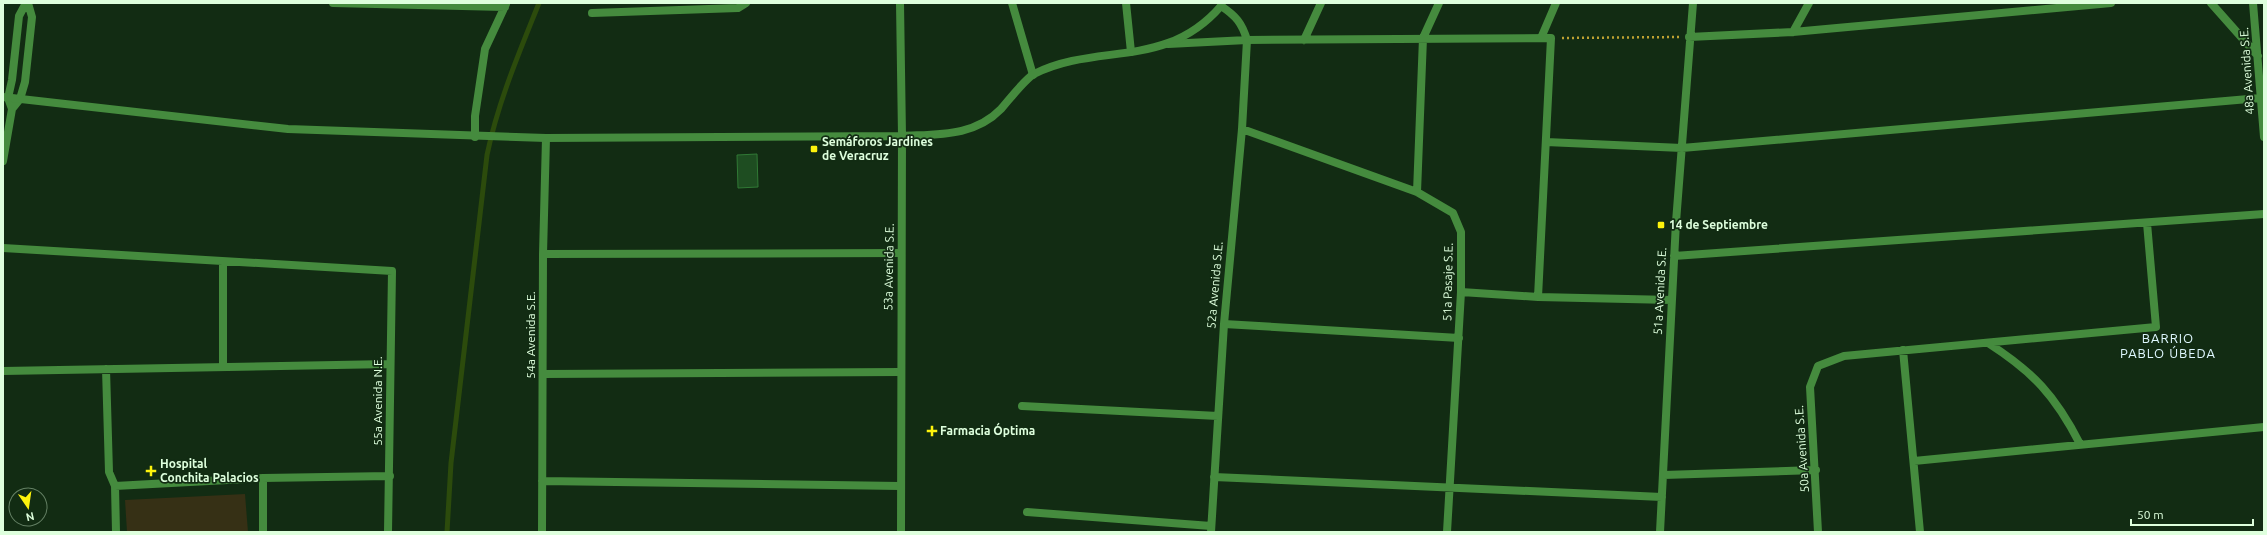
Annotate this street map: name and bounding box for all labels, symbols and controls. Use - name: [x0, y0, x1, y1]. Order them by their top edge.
- street label: 48a Avenida S.E.: [2237, 27, 2256, 115]
- place label: Semáforos Jardines de Veracruz: [822, 135, 933, 162]
- marker: Semáforos Jardines de Veracruz: [809, 144, 819, 154]
- place label: 14 de Septiembre: [1669, 218, 1768, 231]
- marker: 14 de Septiembre: [1656, 220, 1666, 230]
- street label: 53a Avenida S.E.: [881, 223, 896, 311]
- street label: 52a Avenida S.E.: [1204, 241, 1225, 329]
- street label: 51a Pasaje S.E.: [1440, 243, 1455, 321]
- street label: 51a Avenida S.E.: [1651, 247, 1668, 335]
- street label: 54a Avenida S.E.: [524, 291, 537, 379]
- district label: BARRIO PABLO ÚBEDA: [2120, 331, 2216, 360]
- street label: 55a Avenida N.E.: [371, 356, 384, 446]
- street label: 50a Avenida S.E.: [1792, 405, 1811, 493]
- place label: Farmacia Óptima: [940, 422, 1035, 437]
- marker: Farmacia Óptima: [927, 426, 937, 436]
- place label: Hospital Conchita Palacios: [160, 457, 259, 484]
- marker: Hospital Conchita Palacios: [145, 465, 157, 477]
- north arrow: [8, 487, 48, 527]
- scale bar: [2131, 501, 2253, 527]
- text: 50 m: [2137, 508, 2164, 521]
- text: N: [25, 510, 36, 524]

